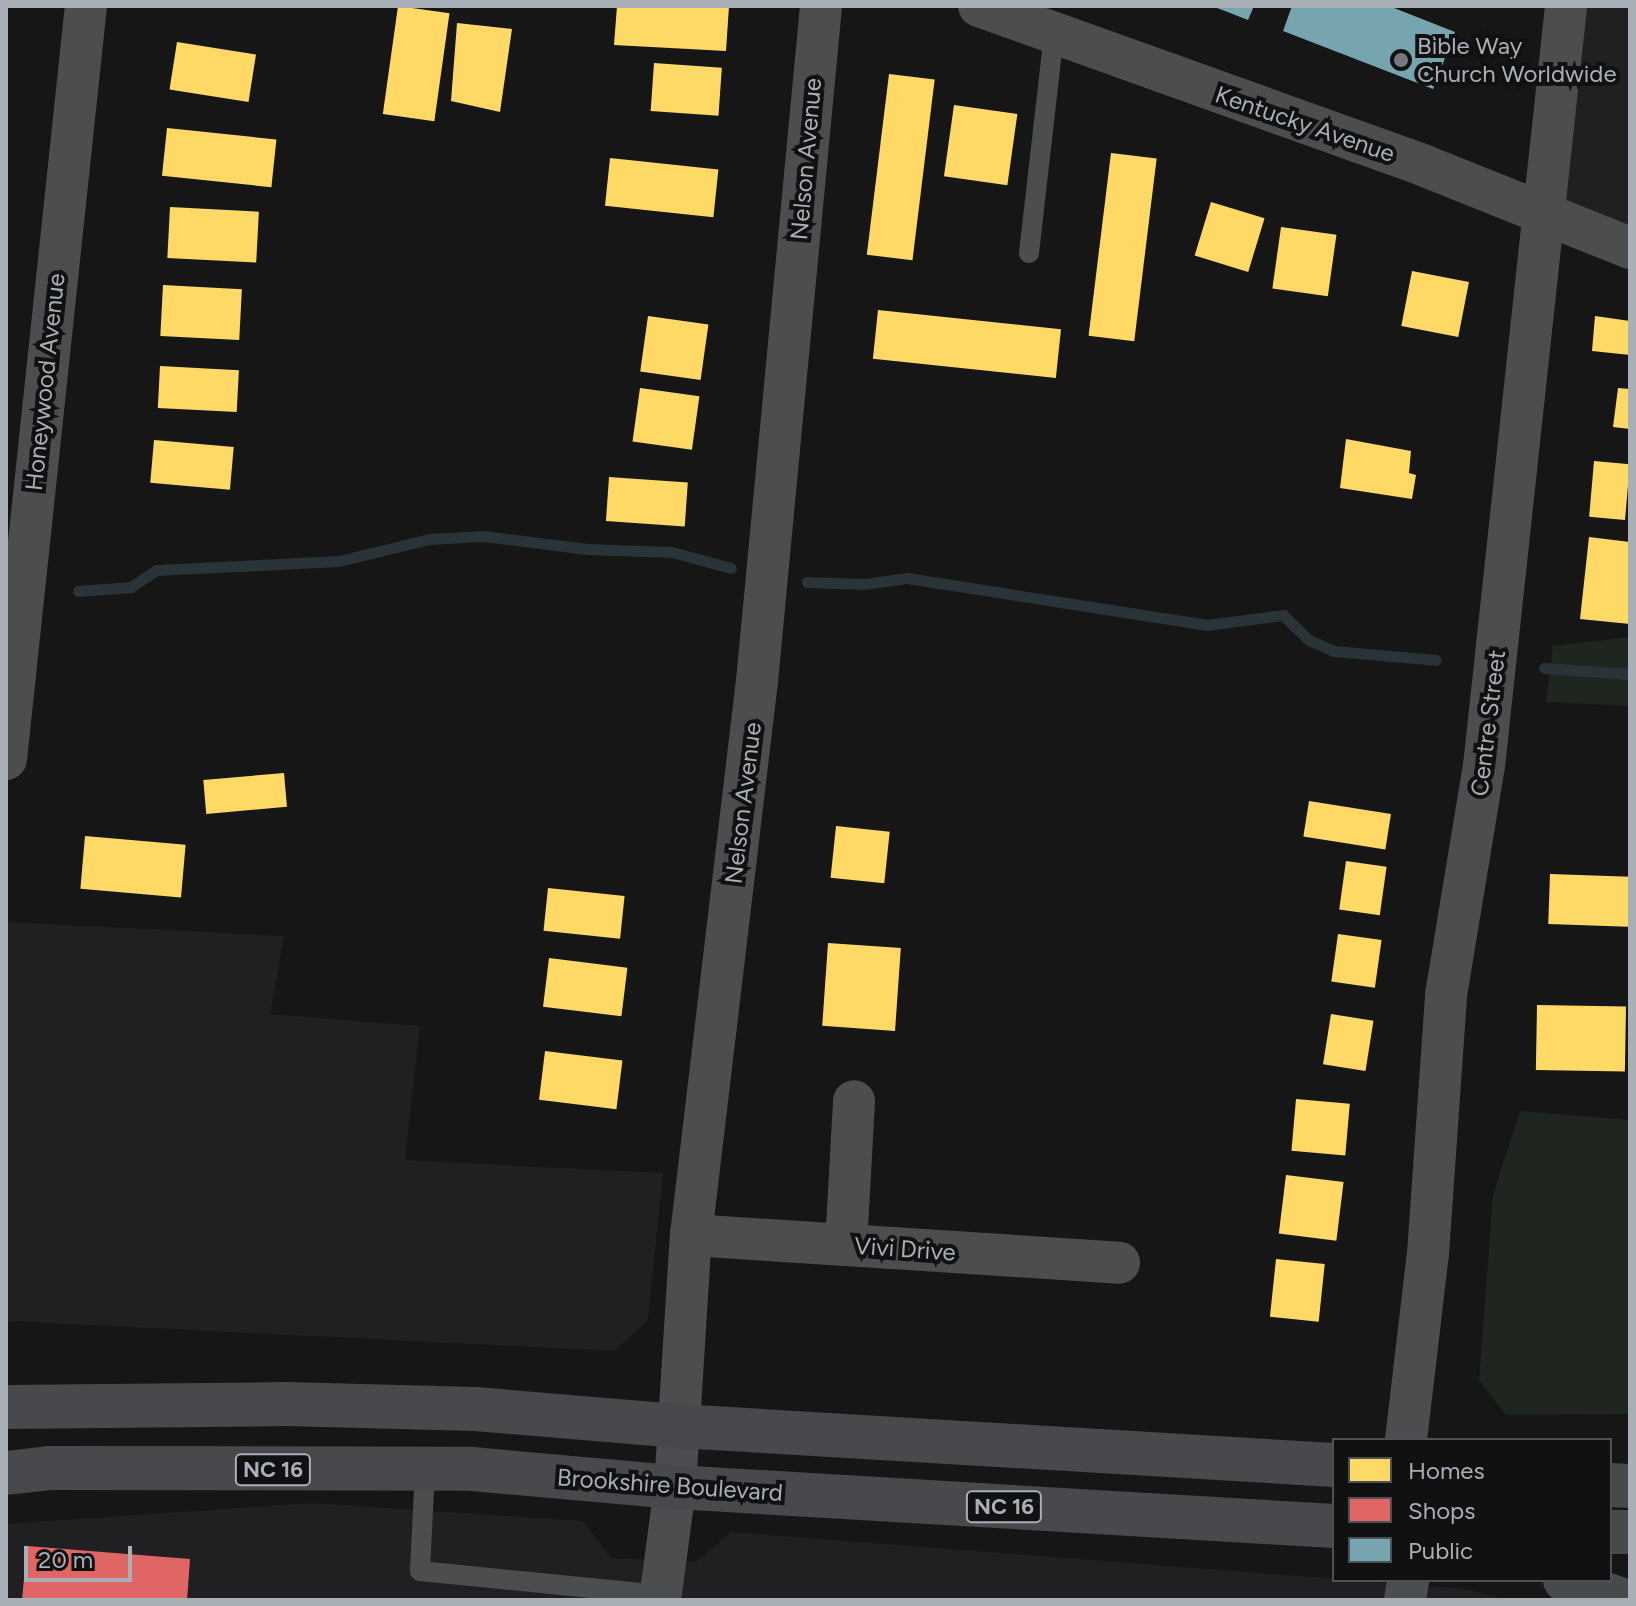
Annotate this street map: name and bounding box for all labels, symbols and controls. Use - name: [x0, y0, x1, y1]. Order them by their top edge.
- place label: Bible Way Church Worldwide: [1417, 32, 1616, 88]
- marker: Bible Way Church Worldwide: [1392, 51, 1410, 69]
- street label: Nelson Avenue: [785, 77, 827, 241]
- street label: Kentucky Avenue: [1212, 80, 1398, 168]
- street label: Honeywood Avenue: [19, 272, 71, 492]
- street label: Centre Street: [1465, 648, 1511, 798]
- street label: Nelson Avenue: [719, 721, 767, 885]
- street label: Vivi Drive: [853, 1231, 957, 1267]
- legend: [1332, 1438, 1612, 1582]
- road number: NC 16: [233, 1452, 313, 1488]
- text: Homes: [1408, 1456, 1485, 1485]
- street label: Brookshire Boulevard: [556, 1463, 784, 1507]
- road number: NC 16: [964, 1489, 1044, 1525]
- text: Shops: [1408, 1496, 1475, 1525]
- scale bar: [28, 1530, 136, 1580]
- text: Public: [1408, 1536, 1473, 1565]
- text: 20 m: [38, 1545, 93, 1574]

